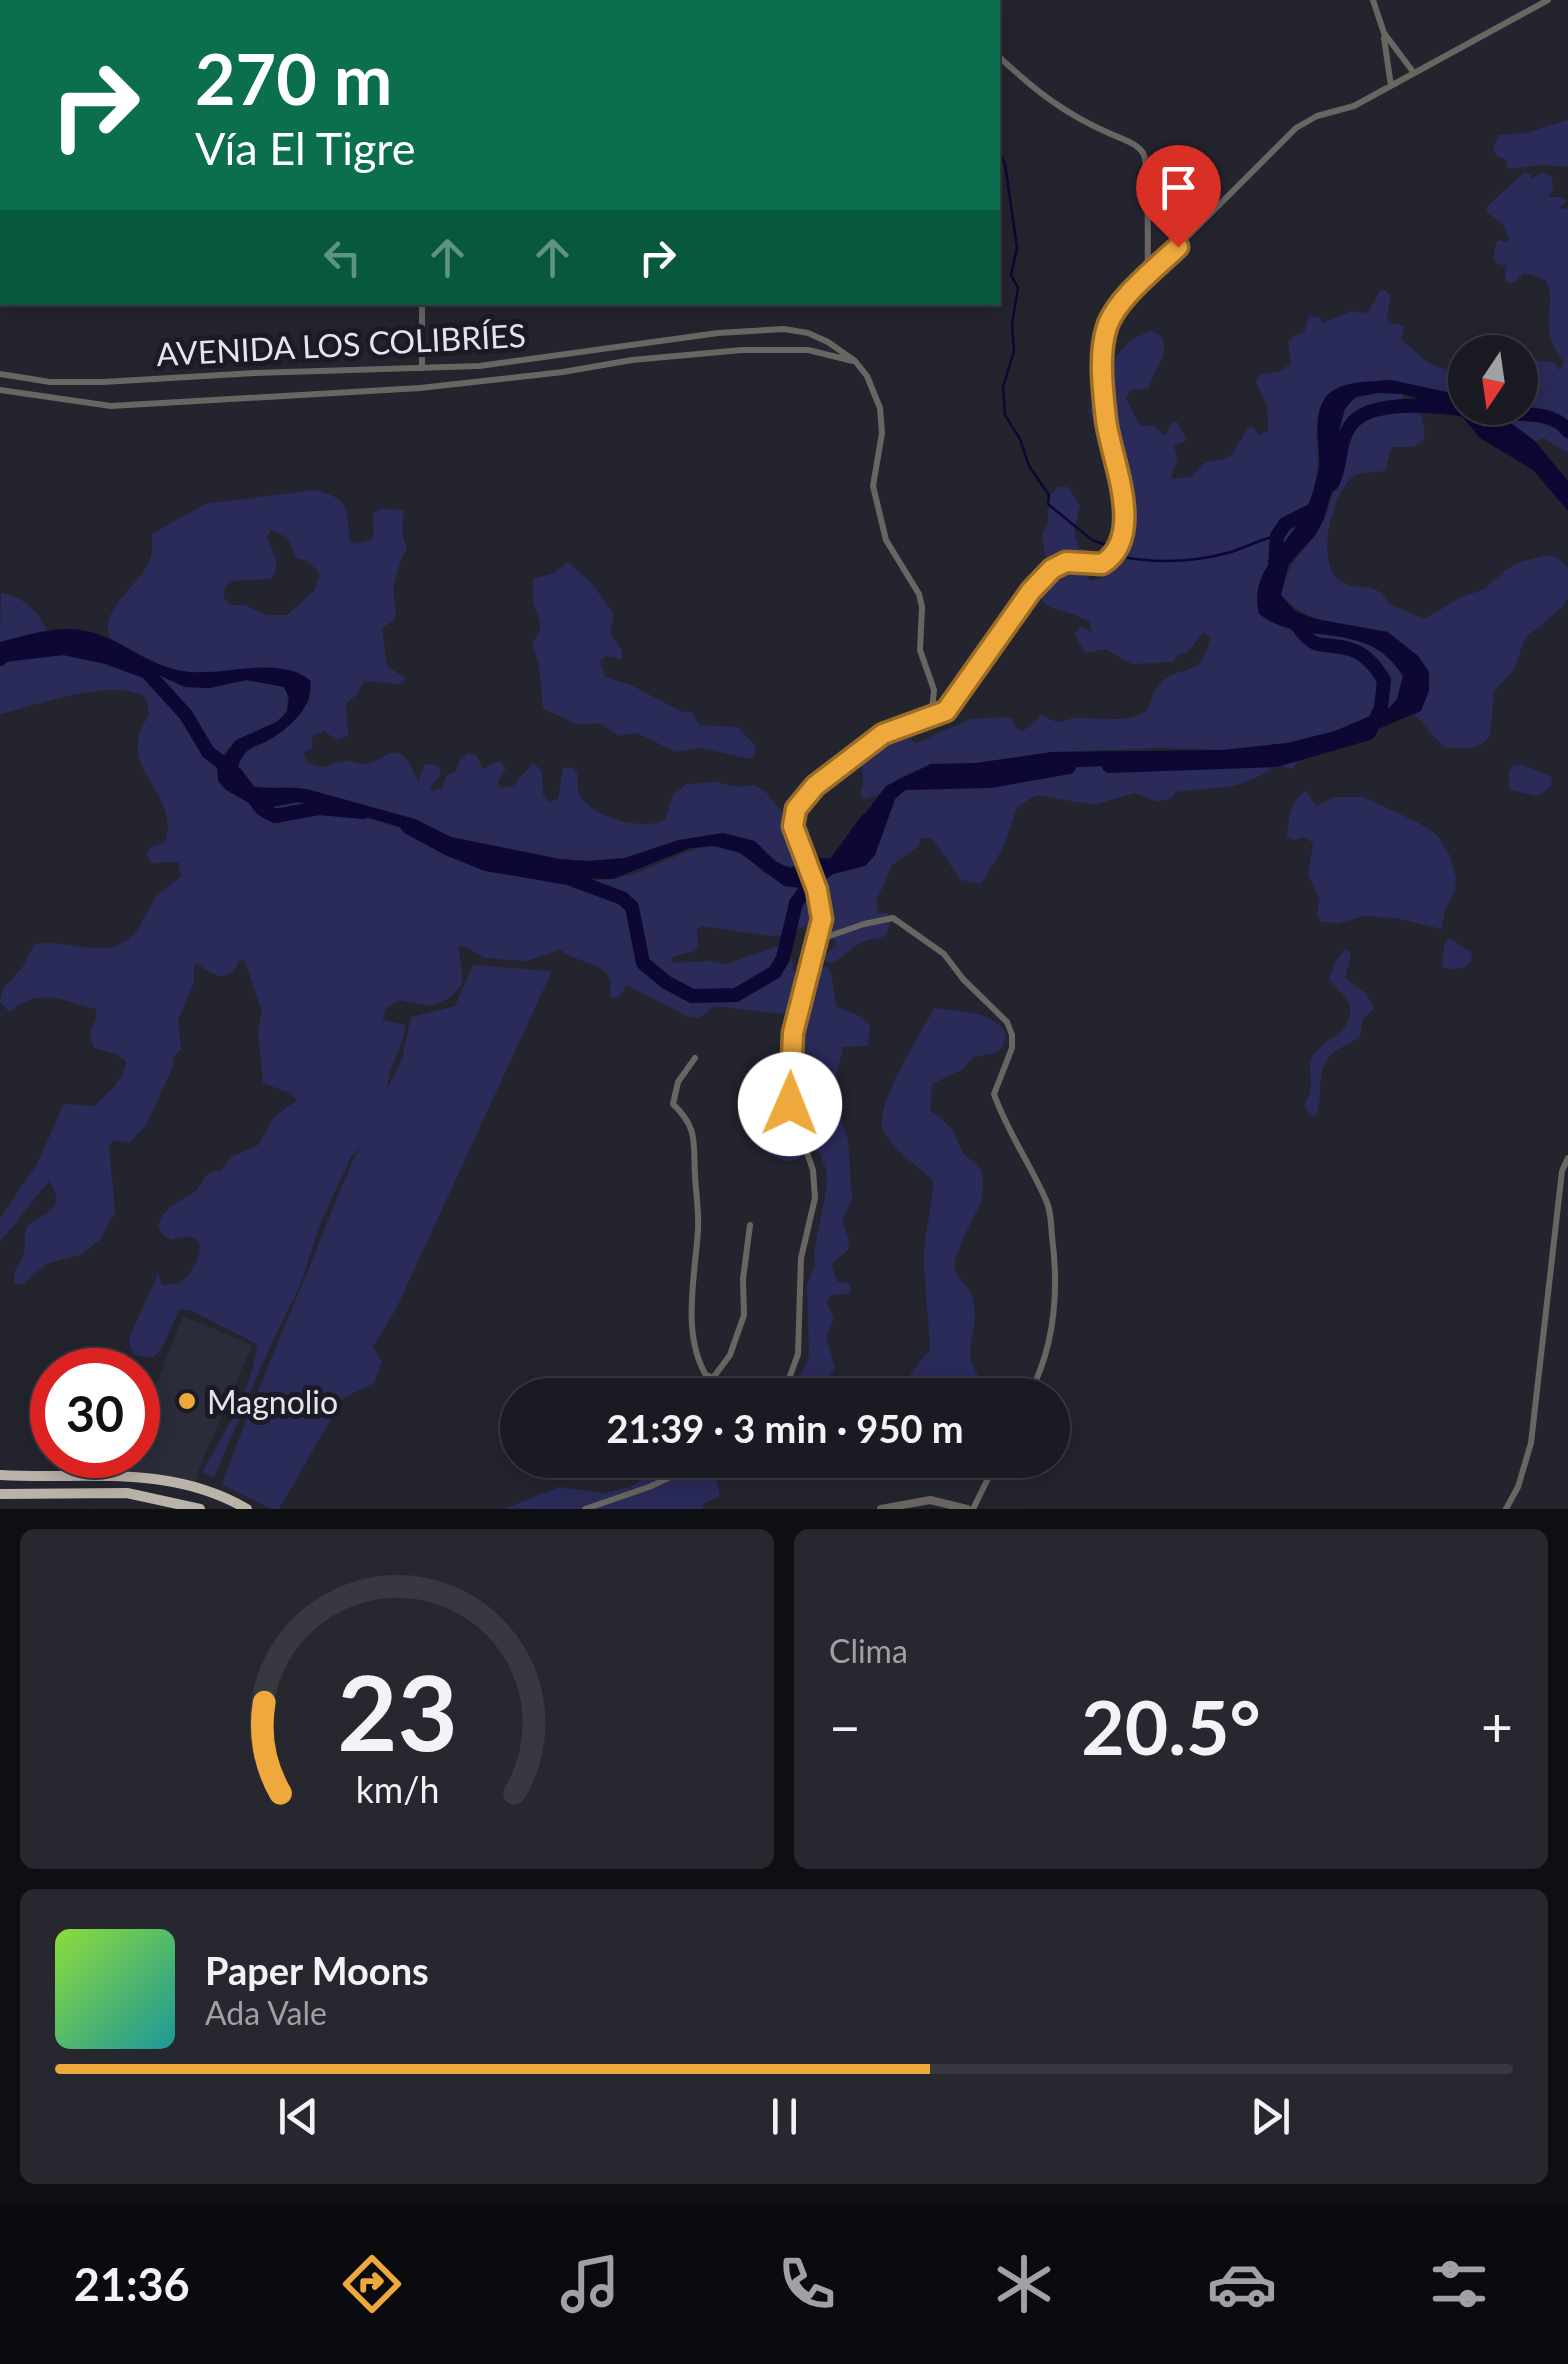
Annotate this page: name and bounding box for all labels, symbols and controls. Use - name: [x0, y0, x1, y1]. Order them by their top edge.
- text: 270 m: [195, 36, 392, 120]
- icon: right: [30, 40, 160, 170]
- text: Vía El Tigre: [195, 121, 416, 175]
- pin: [1136, 145, 1221, 248]
- icon: arrive: [1151, 160, 1206, 215]
- icon: left: [315, 230, 370, 285]
- icon: ahead: [420, 230, 475, 285]
- icon: ahead: [525, 230, 580, 285]
- icon: right: [630, 230, 685, 285]
- street label: AVENIDA LOS COLIBRÍES: [155, 315, 527, 373]
- north arrow: [1448, 335, 1538, 425]
- map controls: [1448, 335, 1538, 425]
- position arrow: [738, 1052, 842, 1156]
- speed limit sign: 30: [30, 1348, 160, 1478]
- place label: Magnolio: [207, 1382, 338, 1421]
- marker: Magnolio: [176, 1390, 198, 1412]
- text: 21:39 · 3 min · 950 m: [606, 1405, 964, 1451]
- text: Clima: [829, 1631, 908, 1670]
- text: 23: [337, 1648, 457, 1773]
- text: 20.5°: [1081, 1681, 1261, 1771]
- text: −: [829, 1693, 861, 1759]
- text: +: [1481, 1693, 1513, 1759]
- text: km/h: [355, 1768, 439, 1811]
- text: Paper Moons: [205, 1947, 429, 1993]
- text: Ada Vale: [205, 1993, 327, 2032]
- icon: previous: [271, 2089, 326, 2144]
- icon: pause: [757, 2089, 812, 2144]
- icon: next: [1243, 2089, 1298, 2144]
- icon: directions: [337, 2249, 407, 2319]
- icon: music: [555, 2249, 625, 2319]
- icon: phone: [772, 2249, 842, 2319]
- icon: climate: [989, 2249, 1059, 2319]
- icon: car: [1207, 2249, 1277, 2319]
- icon: filters: [1424, 2249, 1494, 2319]
- text: 21:36: [74, 2257, 190, 2311]

